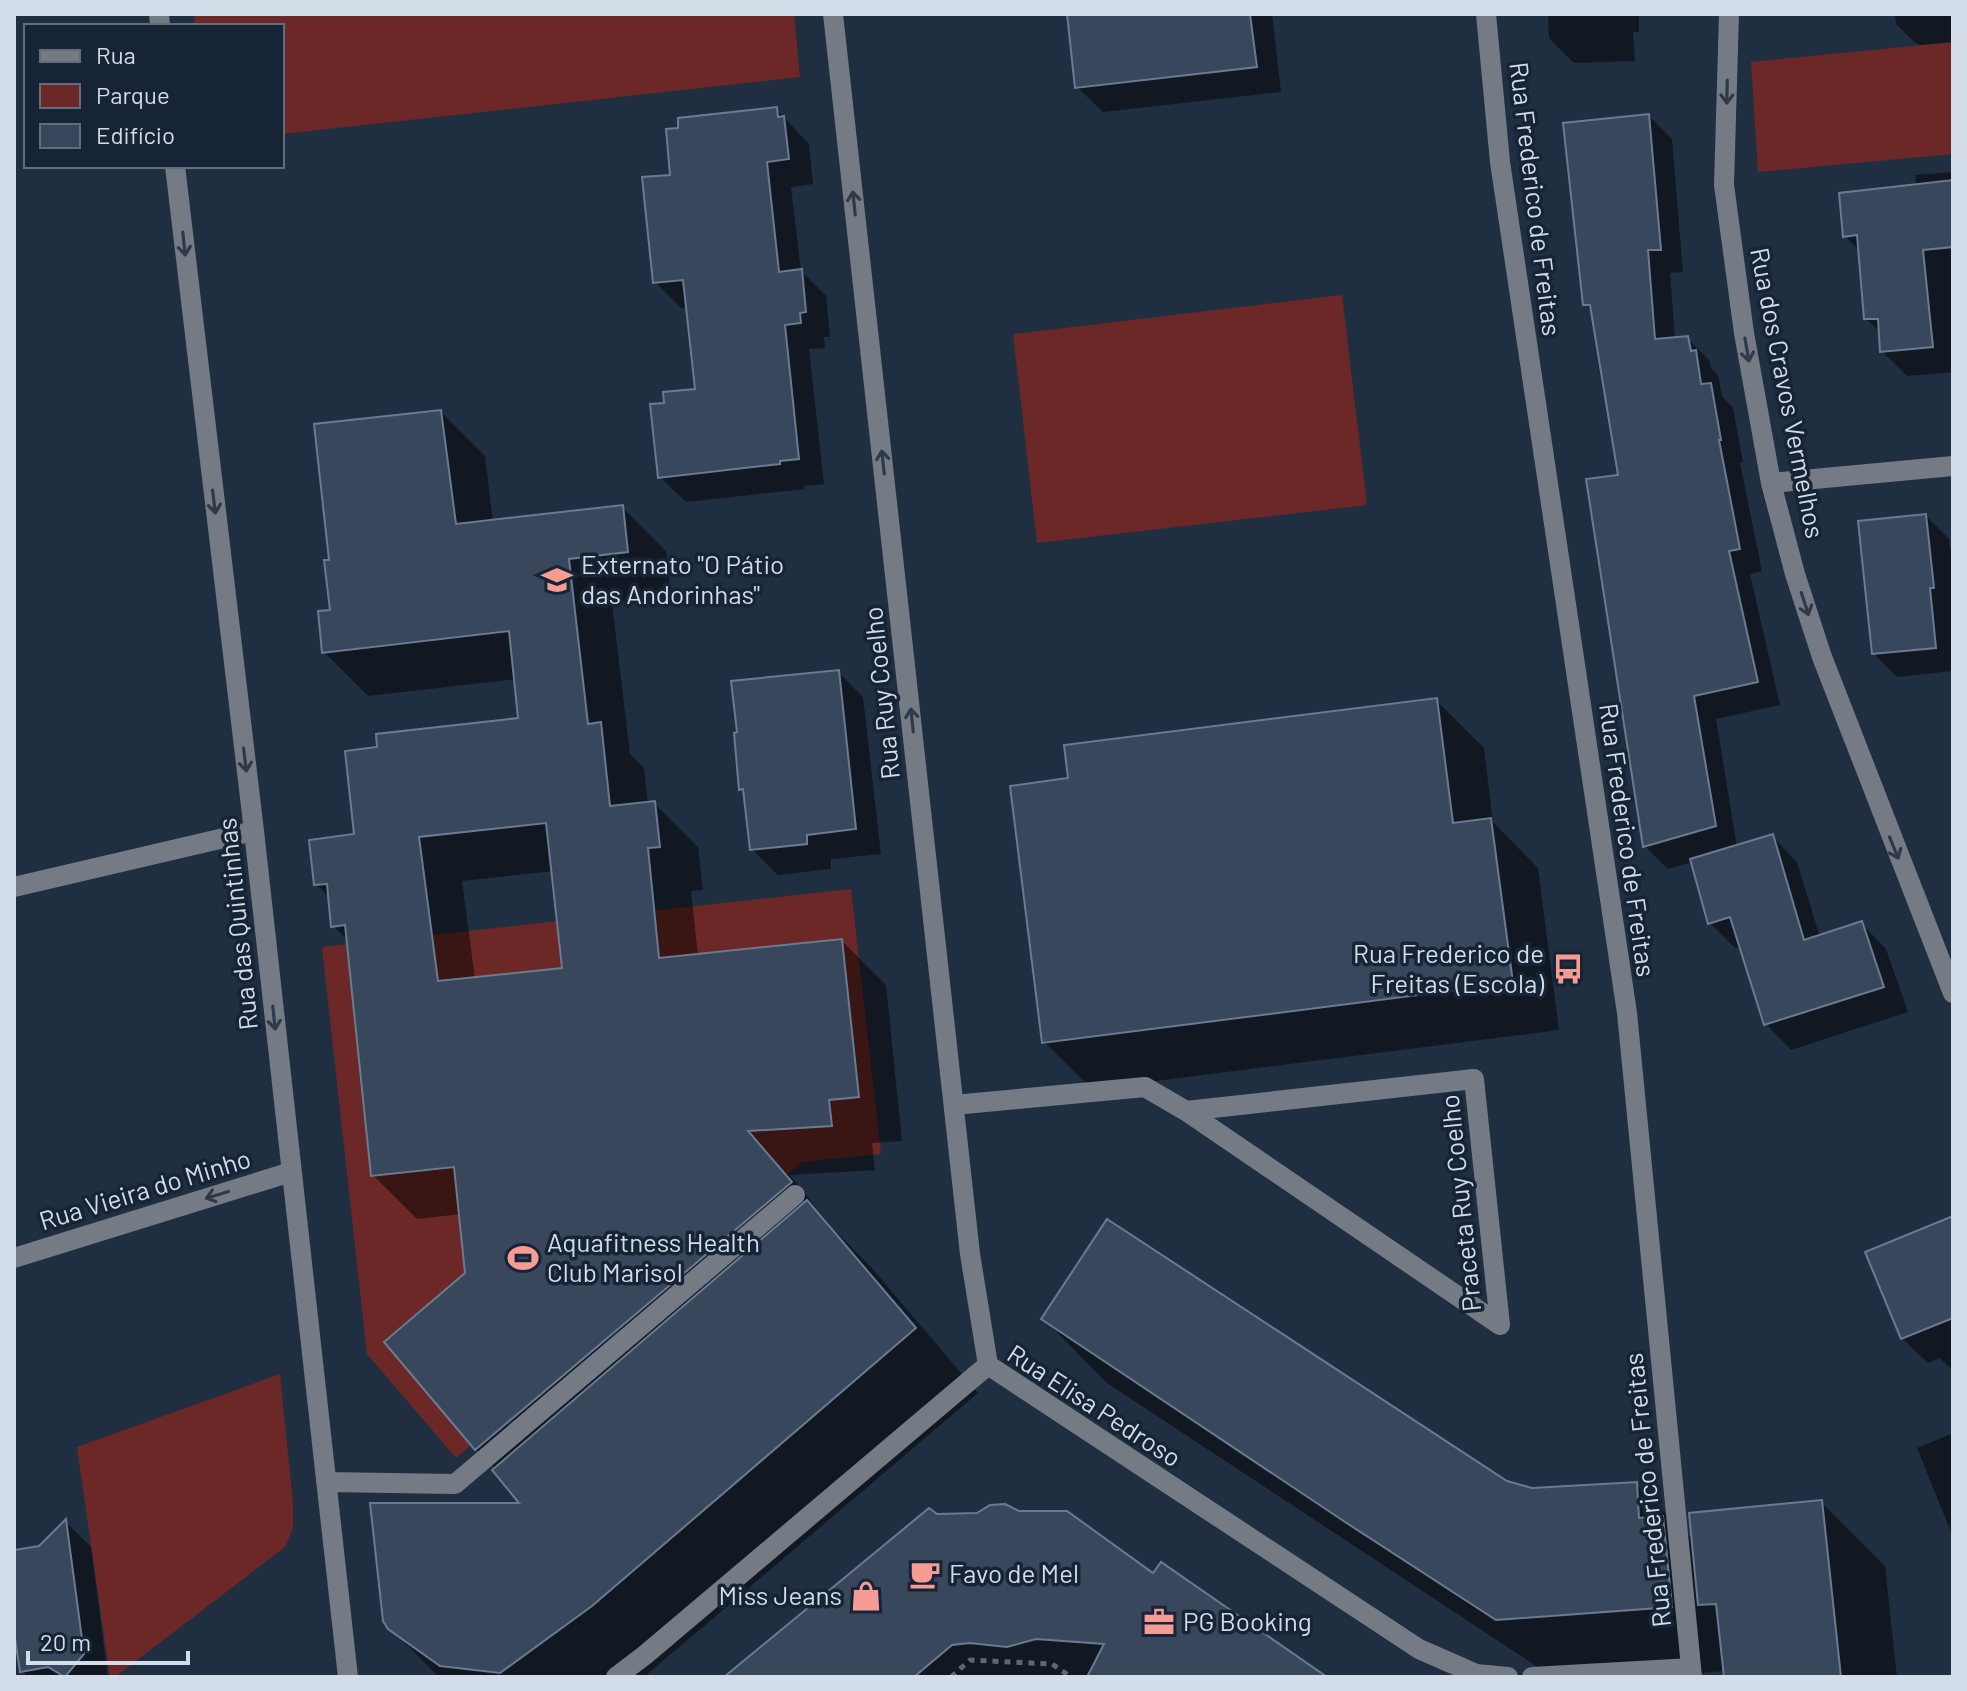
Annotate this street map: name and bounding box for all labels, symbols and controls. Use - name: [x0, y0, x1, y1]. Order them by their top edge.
- legend: [24, 24, 284, 168]
- text: Rua: [96, 40, 136, 69]
- street label: Rua Frederico de Freitas: [1504, 60, 1569, 338]
- one-way arrow: [1719, 78, 1734, 105]
- text: Parque: [96, 80, 170, 109]
- text: Edifício: [96, 120, 175, 149]
- one-way arrow: [847, 191, 862, 217]
- one-way arrow: [177, 230, 192, 256]
- street label: Rua dos Cravos Vermelhos: [1745, 245, 1832, 541]
- one-way arrow: [1741, 337, 1756, 363]
- one-way arrow: [875, 450, 890, 475]
- one-way arrow: [207, 489, 222, 514]
- place label: Externato "O Pátio das Andorinhas": [581, 548, 784, 609]
- school or university icon: Externato "O Pátio das Andorinhas": [540, 563, 574, 597]
- one-way arrow: [1798, 591, 1813, 616]
- street label: Rua Ruy Coelho: [856, 605, 905, 781]
- street label: Rua Frederico de Freitas: [1594, 701, 1663, 978]
- one-way arrow: [904, 707, 919, 734]
- one-way arrow: [238, 746, 253, 773]
- street label: Rua das Quintinhas: [210, 817, 263, 1032]
- one-way arrow: [1888, 835, 1903, 860]
- place label: Rua Frederico de Freitas (Escola): [1353, 937, 1544, 998]
- bus stop icon: Rua Frederico de Freitas (Escola): [1551, 952, 1585, 986]
- one-way arrow: [267, 1004, 282, 1031]
- street label: Praceta Ruy Coelho: [1433, 1093, 1486, 1313]
- street label: Rua Vieira do Minho: [35, 1142, 254, 1235]
- one-way arrow: [204, 1189, 229, 1204]
- place label: Aquafitness Health Club Marisol: [547, 1226, 760, 1287]
- sports icon: Aquafitness Health Club Marisol: [506, 1241, 540, 1275]
- street label: Rua Elisa Pedroso: [1002, 1337, 1187, 1472]
- street label: Rua Frederico de Freitas: [1617, 1351, 1676, 1629]
- cafe icon: Favo de Mel: [908, 1557, 942, 1591]
- place label: Favo de Mel: [949, 1557, 1079, 1588]
- place label: Miss Jeans: [718, 1579, 842, 1610]
- shop icon: Miss Jeans: [849, 1579, 883, 1613]
- office icon: PG Booking: [1142, 1605, 1176, 1639]
- place label: PG Booking: [1183, 1605, 1312, 1636]
- scale bar: [28, 1615, 188, 1665]
- text: 20 m: [40, 1627, 91, 1656]

